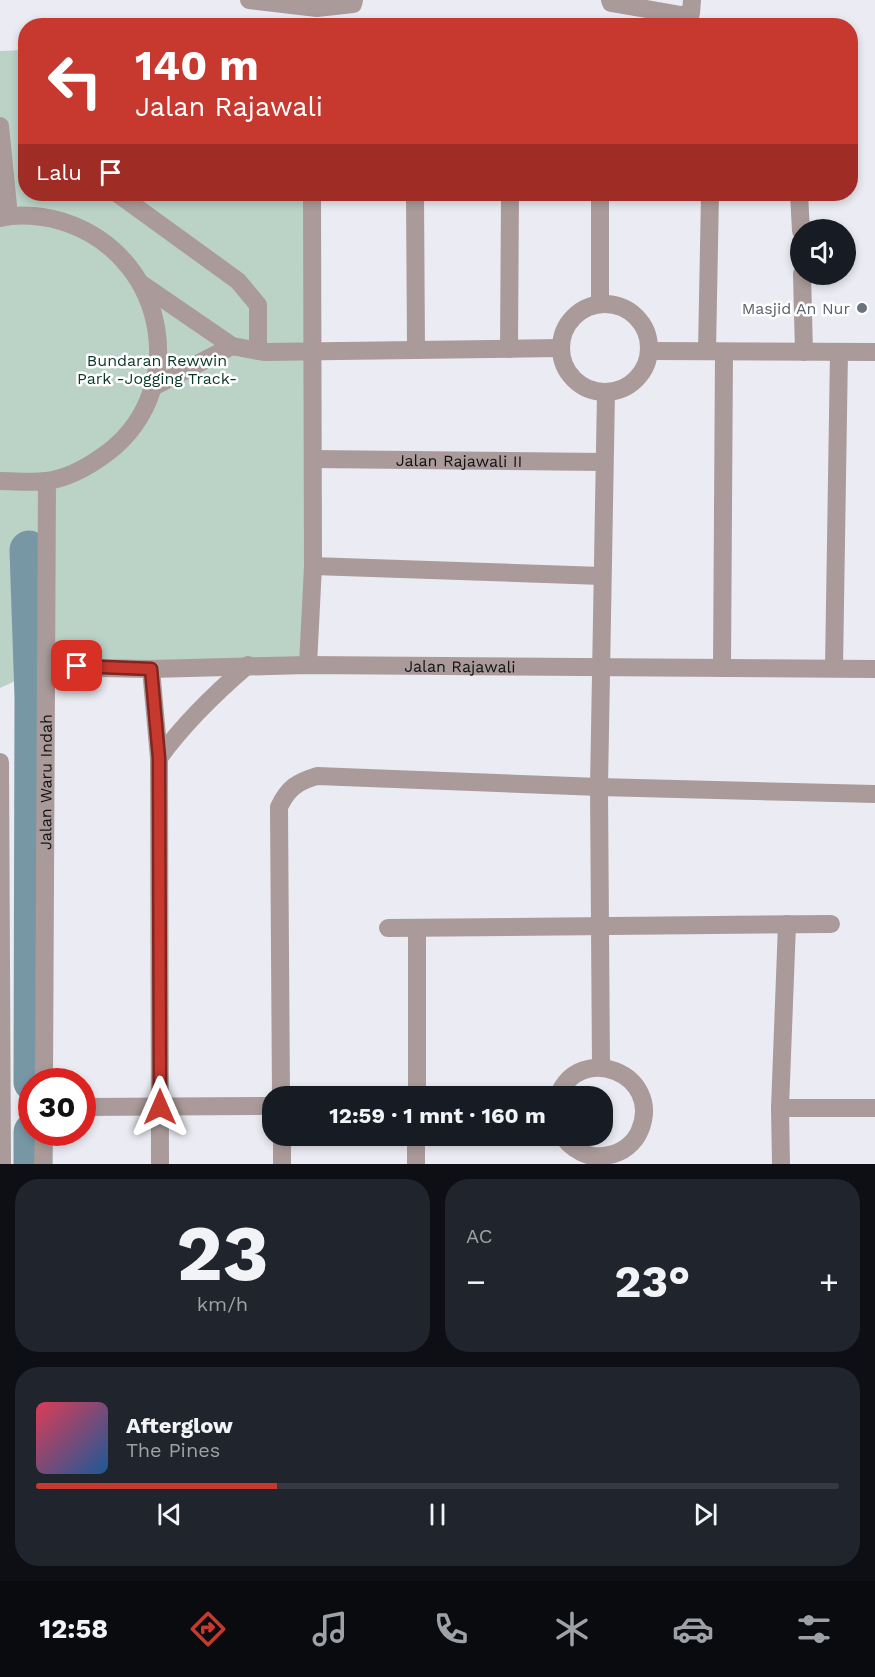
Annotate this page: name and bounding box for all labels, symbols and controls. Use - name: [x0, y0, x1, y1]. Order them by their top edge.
- text: 140 m: [135, 41, 259, 90]
- icon: left: [36, 42, 114, 120]
- text: Jalan Rajawali: [135, 91, 323, 123]
- icon: arrive: [94, 156, 127, 189]
- text: Lalu: [36, 160, 82, 185]
- map controls: [790, 219, 856, 285]
- button: sound: [790, 219, 856, 285]
- place label: Masjid An Nur: [742, 299, 850, 318]
- marker: Masjid An Nur: [855, 301, 869, 315]
- park label: Bundaran Rewwin Park -Jogging Track-: [77, 351, 237, 388]
- street label: Jalan Rajawali II: [396, 450, 522, 471]
- pin: [51, 640, 102, 691]
- icon: arrive: [60, 649, 93, 682]
- street label: Jalan Rajawali: [404, 656, 516, 676]
- street label: Jalan Waru Indah: [36, 714, 55, 850]
- speed limit sign: 30: [18, 1068, 96, 1146]
- position arrow: [128, 1075, 192, 1139]
- text: 12:59 · 1 mnt · 160 m: [329, 1103, 546, 1128]
- text: 23: [176, 1207, 269, 1299]
- text: AC: [466, 1224, 492, 1248]
- text: 23°: [615, 1255, 690, 1308]
- text: −: [466, 1262, 486, 1301]
- text: +: [819, 1262, 839, 1301]
- text: km/h: [197, 1292, 248, 1316]
- text: Afterglow: [126, 1413, 233, 1438]
- text: The Pines: [126, 1438, 220, 1462]
- icon: previous: [153, 1498, 186, 1531]
- icon: pause: [421, 1498, 454, 1531]
- icon: next: [689, 1498, 722, 1531]
- icon: directions: [187, 1608, 229, 1650]
- icon: music: [309, 1608, 351, 1650]
- icon: phone: [430, 1608, 472, 1650]
- icon: climate: [551, 1608, 593, 1650]
- icon: car: [672, 1608, 714, 1650]
- icon: filters: [793, 1608, 835, 1650]
- text: 12:58: [40, 1613, 108, 1645]

